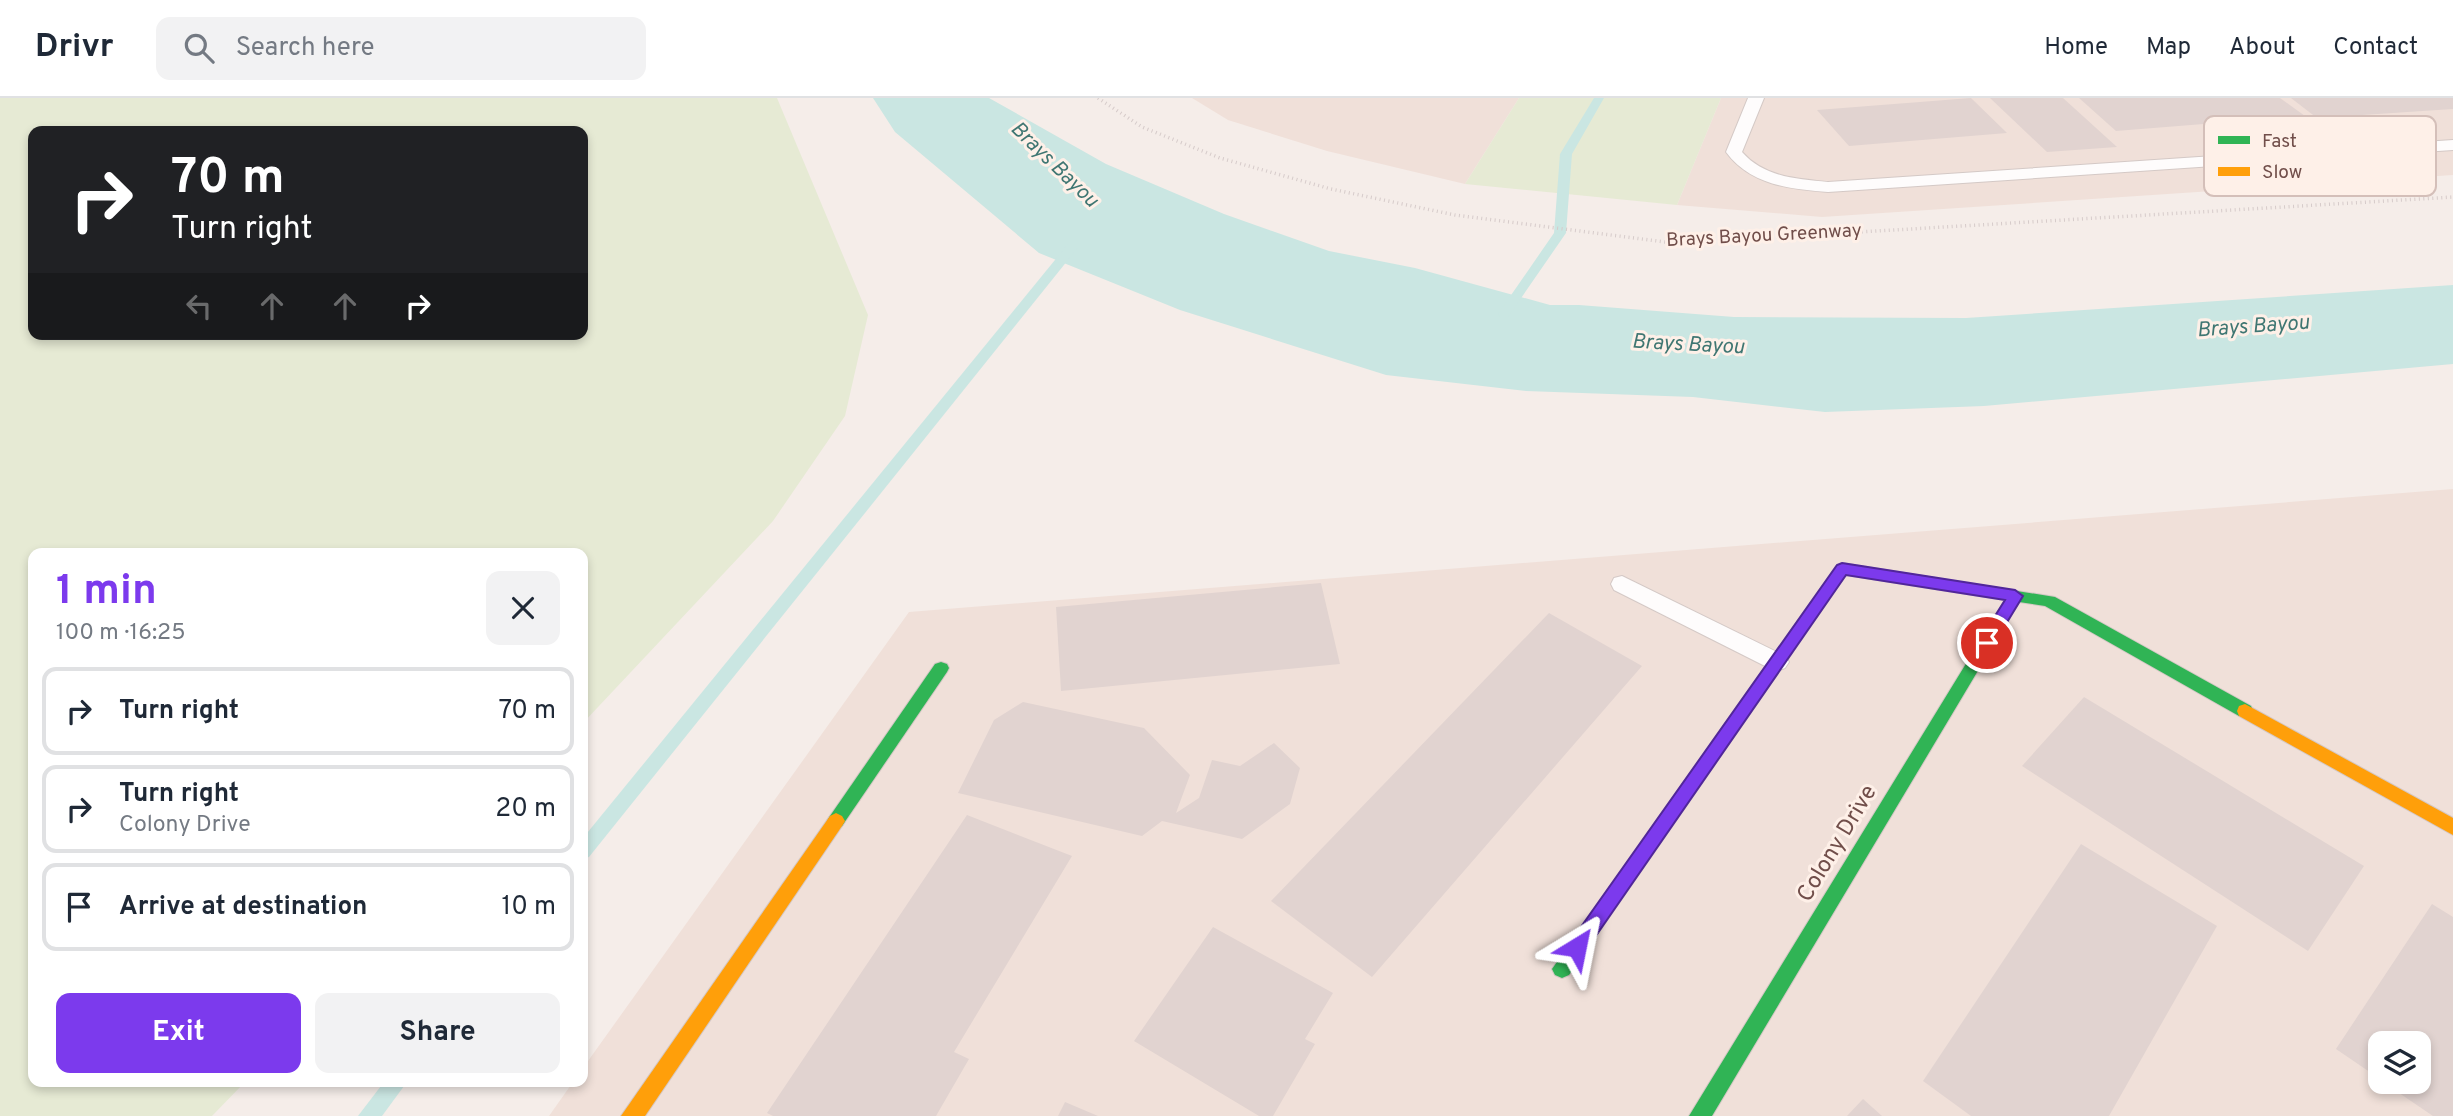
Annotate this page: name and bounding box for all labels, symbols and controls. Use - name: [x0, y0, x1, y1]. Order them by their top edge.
- search box: [156, 17, 646, 80]
- text: Drivr: [35, 27, 114, 69]
- icon: search: [180, 29, 218, 67]
- text: Search here: [236, 32, 375, 65]
- text: Home: [2044, 33, 2108, 63]
- text: Map: [2146, 33, 2191, 63]
- text: About: [2229, 33, 2295, 63]
- text: Contact: [2333, 33, 2418, 63]
- water label: Brays Bayou: [1004, 116, 1104, 214]
- legend: [2204, 116, 2436, 196]
- text: Fast: [2262, 130, 2297, 154]
- text: 70 m: [171, 149, 285, 211]
- icon: right: [56, 154, 147, 245]
- text: Slow: [2262, 161, 2302, 185]
- text: Turn right: [171, 210, 313, 250]
- street label: Brays Bayou Greenway: [1666, 219, 1862, 253]
- icon: left: [180, 287, 218, 325]
- icon: ahead: [253, 287, 291, 325]
- icon: ahead: [326, 287, 364, 325]
- icon: right: [399, 287, 437, 325]
- water label: Brays Bayou: [2196, 310, 2311, 344]
- water label: Brays Bayou: [1631, 329, 1746, 361]
- text: 1 min: [56, 566, 157, 619]
- button: close: [486, 571, 560, 645]
- pin: [1957, 613, 2017, 673]
- text: 100 m · 16:25: [56, 619, 185, 648]
- icon: arrive: [1968, 624, 2006, 662]
- icon: right: [60, 692, 98, 730]
- text: Turn right: [119, 695, 239, 728]
- text: 70 m: [498, 695, 556, 728]
- text: Turn right: [119, 778, 239, 811]
- street label: Colony Drive: [1792, 780, 1884, 908]
- icon: right: [60, 790, 98, 828]
- text: 20 m: [495, 793, 556, 826]
- text: Colony Drive: [119, 811, 251, 840]
- icon: arrive: [60, 888, 98, 926]
- text: Arrive at destination: [119, 891, 367, 924]
- text: 10 m: [501, 891, 556, 924]
- position arrow: [1540, 910, 1614, 984]
- button: Exit: [56, 993, 301, 1073]
- button: Share: [315, 993, 560, 1073]
- map controls: [2368, 1031, 2431, 1094]
- button: layers: [2368, 1031, 2431, 1094]

